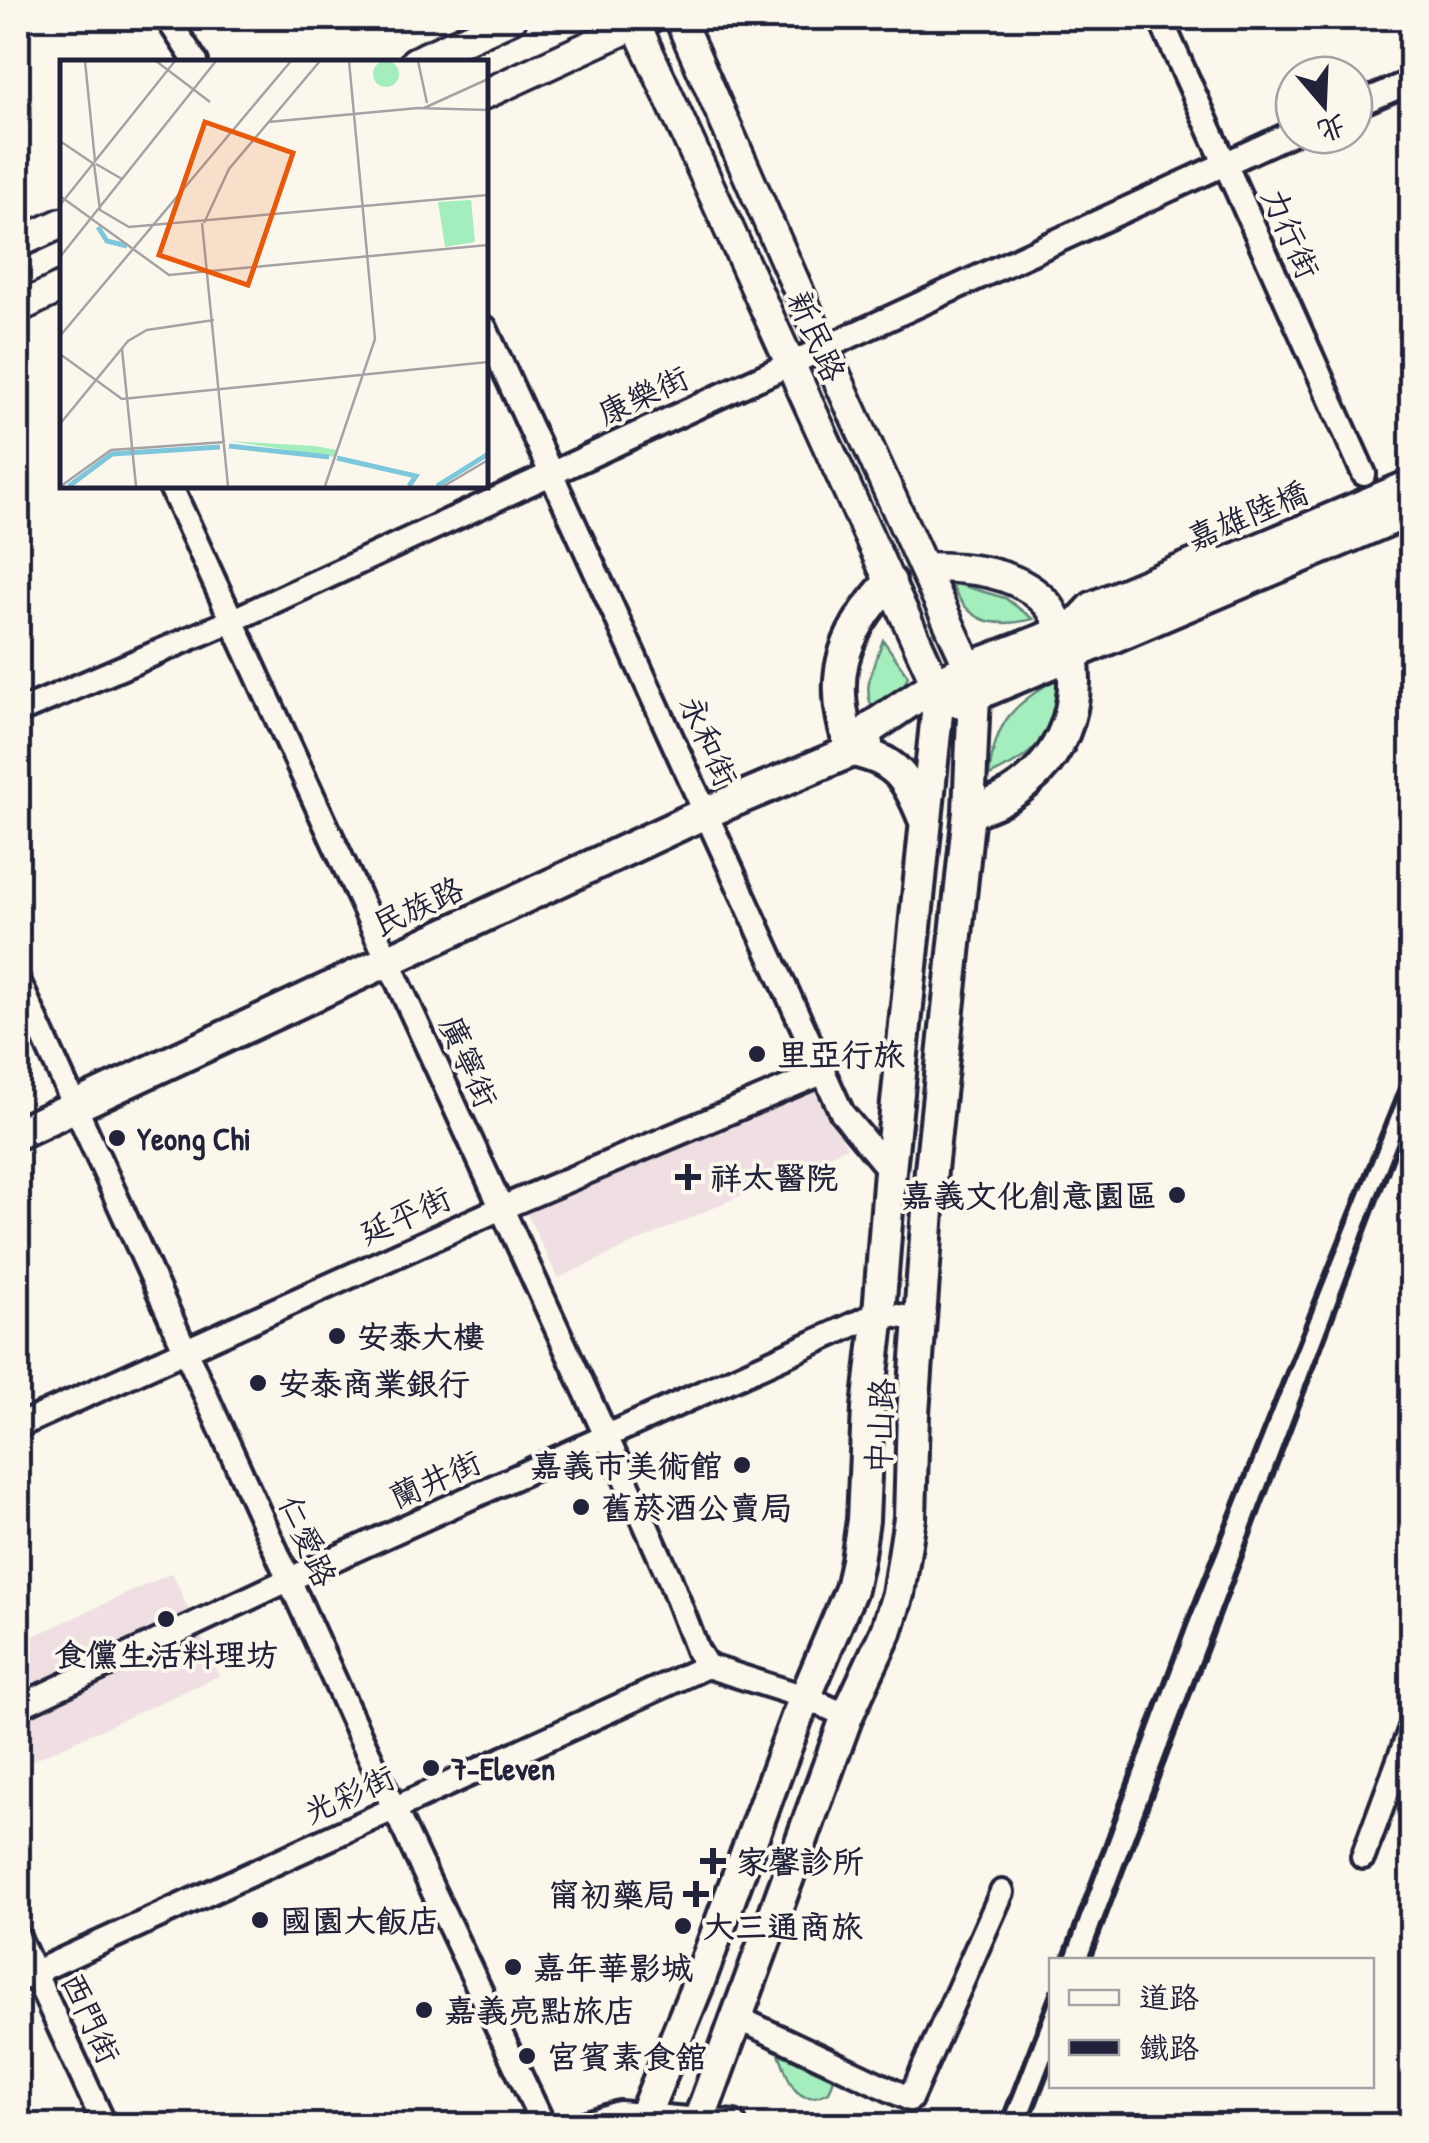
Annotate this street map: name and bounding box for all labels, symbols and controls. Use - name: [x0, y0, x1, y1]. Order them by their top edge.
- north arrow: [1274, 55, 1374, 155]
- inset map: [60, 60, 488, 488]
- text: 北: [1313, 106, 1352, 151]
- street label: 力行街: [1252, 180, 1330, 286]
- street label: 新民路: [778, 283, 856, 389]
- street label: 康樂街: [590, 355, 696, 435]
- street label: 嘉雄陸橋: [1180, 470, 1314, 560]
- street label: 永和街: [670, 688, 748, 794]
- street label: 民族路: [365, 866, 471, 946]
- street label: 廣寧街: [430, 1009, 508, 1115]
- place label: 里亞行旅: [777, 1033, 905, 1076]
- marker: 里亞行旅: [746, 1043, 768, 1065]
- place label: Yeong Chi: [137, 1117, 251, 1161]
- marker: Yeong Chi: [106, 1127, 128, 1149]
- place label: 祥太醫院: [710, 1156, 838, 1199]
- marker: 祥太醫院: [675, 1164, 701, 1190]
- place label: 嘉義文化創意園區: [901, 1174, 1157, 1217]
- street label: 延平街: [352, 1176, 458, 1254]
- marker: 嘉義文化創意園區: [1166, 1184, 1188, 1206]
- place label: 安泰大樓: [357, 1315, 485, 1358]
- marker: 安泰大樓: [326, 1325, 348, 1347]
- place label: 安泰商業銀行: [278, 1362, 470, 1405]
- marker: 安泰商業銀行: [247, 1372, 269, 1394]
- street label: 中山路: [856, 1377, 904, 1475]
- street label: 蘭井街: [382, 1440, 488, 1518]
- place label: 嘉義市美術館: [530, 1444, 722, 1487]
- marker: 嘉義市美術館: [731, 1454, 753, 1476]
- place label: 舊菸酒公賣局: [601, 1486, 793, 1529]
- street label: 仁愛路: [269, 1488, 347, 1594]
- marker: 舊菸酒公賣局: [570, 1496, 592, 1518]
- marker: 食儻生活料理坊: [155, 1608, 177, 1630]
- place label: 食儻生活料理坊: [54, 1633, 278, 1676]
- place label: 7-Eleven: [451, 1747, 555, 1790]
- street label: 光彩街: [296, 1755, 402, 1833]
- marker: 7-Eleven: [420, 1757, 442, 1779]
- place label: 家馨診所: [736, 1840, 864, 1883]
- marker: 家馨診所: [700, 1848, 726, 1874]
- place label: 甯初藥局: [548, 1873, 676, 1916]
- marker: 甯初藥局: [685, 1883, 707, 1905]
- place label: 國園大飯店: [280, 1899, 440, 1942]
- place label: 大三通商旅: [703, 1905, 863, 1948]
- marker: 國園大飯店: [249, 1909, 271, 1931]
- marker: 大三通商旅: [672, 1915, 694, 1937]
- place label: 嘉年華影城: [533, 1946, 693, 1989]
- marker: 嘉年華影城: [502, 1956, 524, 1978]
- legend: [1049, 1958, 1374, 2088]
- street label: 西門街: [51, 1965, 131, 2071]
- text: 道路: [1139, 1977, 1199, 2017]
- place label: 嘉義亮點旅店: [444, 1989, 636, 2032]
- marker: 嘉義亮點旅店: [413, 1999, 435, 2021]
- text: 鐵路: [1139, 2027, 1199, 2067]
- place label: 宮賓素食舘: [547, 2035, 707, 2078]
- marker: 宮賓素食舘: [516, 2045, 538, 2067]

